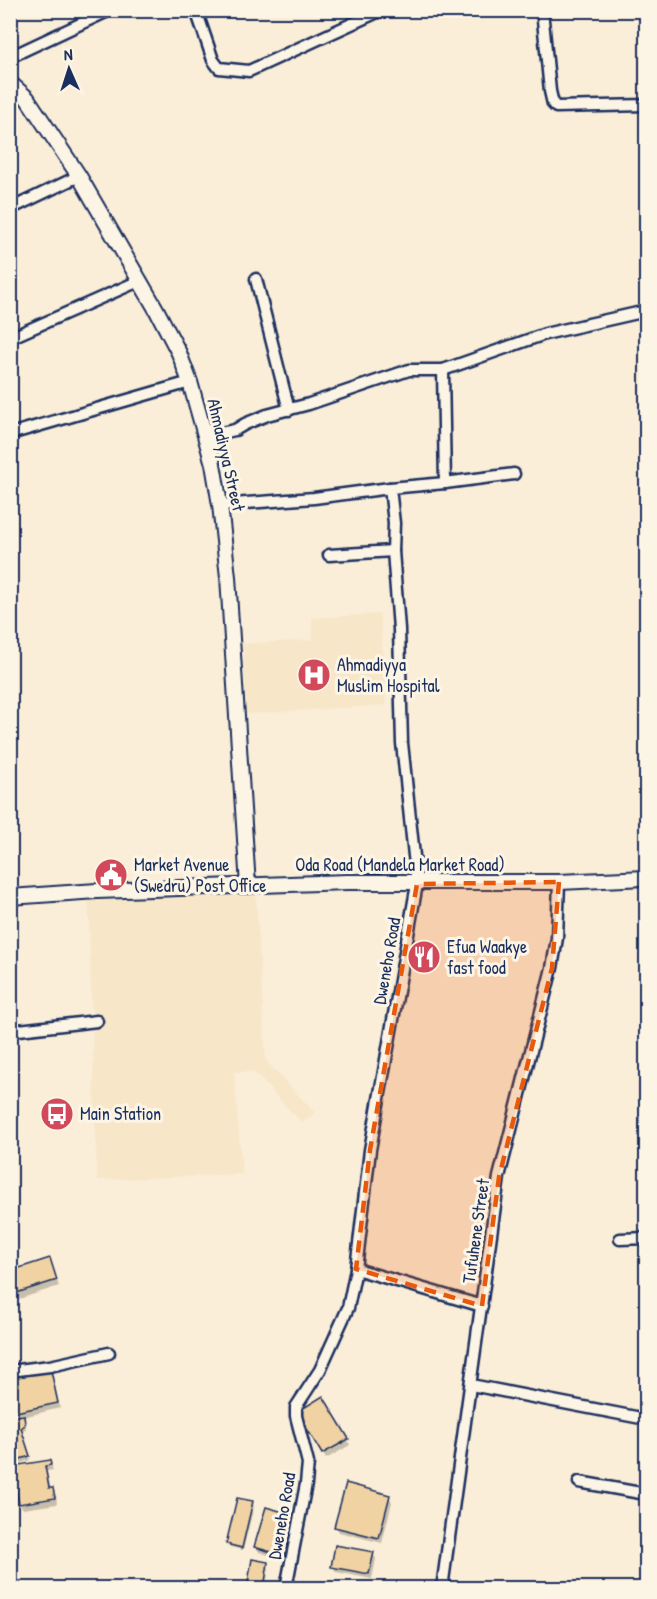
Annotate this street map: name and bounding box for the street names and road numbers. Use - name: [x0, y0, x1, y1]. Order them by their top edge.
- street label: Ahmadiyya Street: [201, 396, 252, 515]
- street label: Oda Road (Mandela Market Road): [295, 852, 505, 877]
- street label: Dweneho Road: [367, 916, 406, 1006]
- street label: Tufuhene Street: [456, 1176, 495, 1285]
- street label: Dweneho Road: [262, 1471, 301, 1561]

